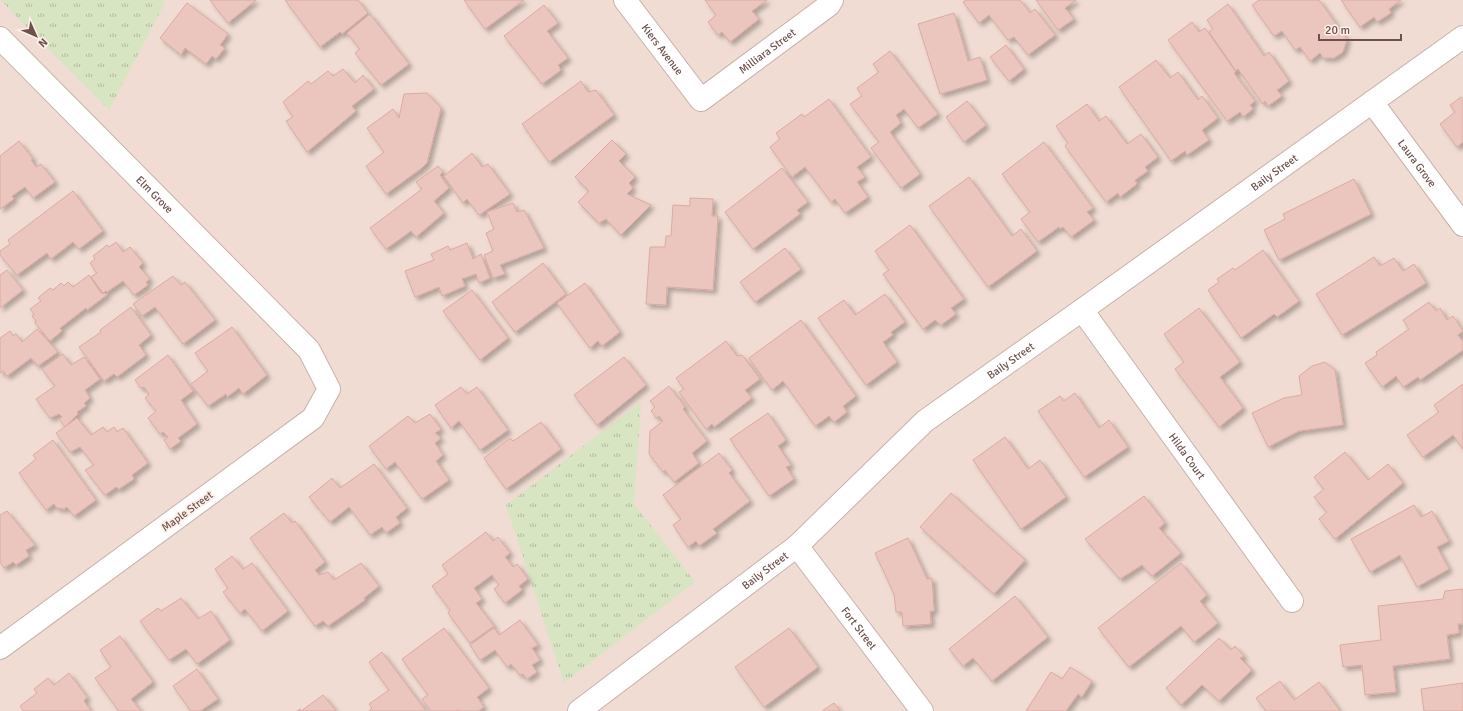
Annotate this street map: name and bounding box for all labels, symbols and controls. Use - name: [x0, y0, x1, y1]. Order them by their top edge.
- north arrow: [16, 16, 56, 56]
- scale bar: [1319, 16, 1401, 42]
- street label: Kiers Avenue: [639, 22, 686, 78]
- text: 20 m: [1325, 23, 1350, 38]
- street label: Milliara Street: [737, 26, 799, 77]
- text: N: [35, 35, 50, 50]
- street label: Laura Grove: [1395, 137, 1439, 190]
- street label: Baily Street: [1248, 151, 1301, 194]
- street label: Elm Grove: [133, 173, 176, 216]
- street label: Baily Street: [985, 340, 1037, 382]
- street label: Hilda Court: [1166, 431, 1208, 482]
- street label: Maple Street: [159, 488, 216, 534]
- street label: Baily Street: [739, 549, 791, 592]
- street label: Fort Street: [838, 604, 879, 653]

